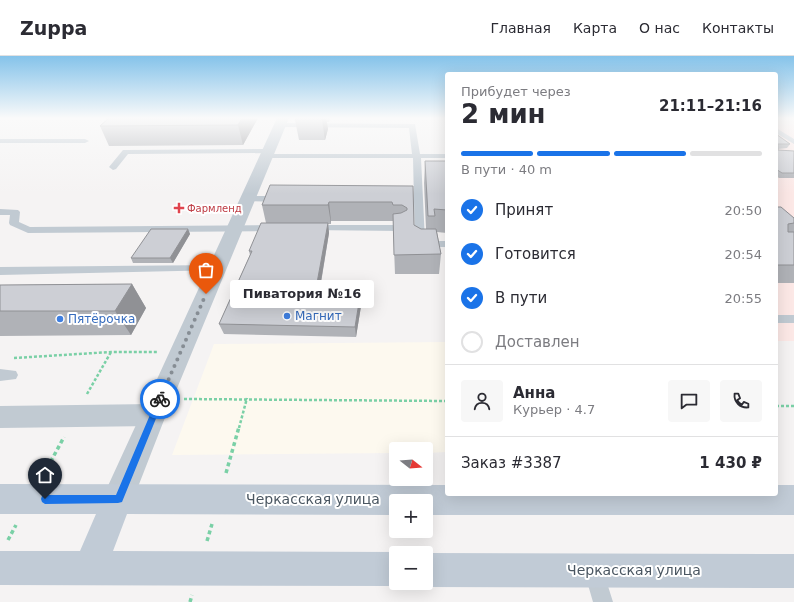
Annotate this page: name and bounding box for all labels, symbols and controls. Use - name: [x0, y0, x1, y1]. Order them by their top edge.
- text: Zuppa: [20, 17, 87, 39]
- text: Главная: [490, 20, 551, 36]
- text: Карта: [573, 20, 617, 36]
- text: О нас: [639, 20, 680, 36]
- text: Контакты: [702, 20, 774, 36]
- text: Прибудет через: [461, 84, 571, 99]
- text: 21:11–21:16: [659, 97, 762, 115]
- text: 2 мин: [461, 99, 546, 129]
- text: В пути · 40 m: [461, 162, 552, 177]
- icon: check: [461, 199, 483, 221]
- text: Принят: [495, 201, 553, 219]
- marker: Фармленд: [174, 203, 184, 213]
- place label: Фармленд: [187, 203, 242, 214]
- text: 20:50: [725, 203, 762, 218]
- icon: check: [461, 243, 483, 265]
- text: Готовится: [495, 245, 576, 263]
- text: 20:54: [725, 247, 762, 262]
- pin: [189, 253, 223, 294]
- icon: bag: [195, 259, 217, 281]
- callout: Пиватория №16: [230, 280, 374, 308]
- text: Пиватория №16: [243, 286, 361, 301]
- icon: check: [461, 287, 483, 309]
- text: В пути: [495, 289, 547, 307]
- text: 20:55: [725, 291, 762, 306]
- place label: Магнит: [295, 309, 342, 323]
- marker: Магнит: [282, 311, 292, 321]
- place label: Пятёрочка: [68, 312, 135, 326]
- marker: Пятёрочка: [55, 314, 65, 324]
- text: Доставлен: [495, 333, 580, 351]
- courier: [140, 379, 180, 419]
- button: person: [461, 380, 503, 422]
- button: chat: [668, 380, 710, 422]
- button: phone: [720, 380, 762, 422]
- text: Анна: [513, 384, 555, 402]
- icon: bike: [149, 388, 171, 410]
- text: Курьер · 4.7: [513, 402, 595, 417]
- north arrow: [389, 442, 433, 486]
- map controls: [389, 442, 433, 590]
- text: Заказ #3387: [461, 454, 562, 472]
- text: 1 430 ₽: [699, 454, 762, 472]
- pin: [28, 458, 62, 499]
- icon: home: [34, 464, 56, 486]
- street label: Черкасская улица: [246, 491, 380, 507]
- button: +: [389, 494, 433, 538]
- button: −: [389, 546, 433, 590]
- street label: Черкасская улица: [567, 562, 701, 578]

